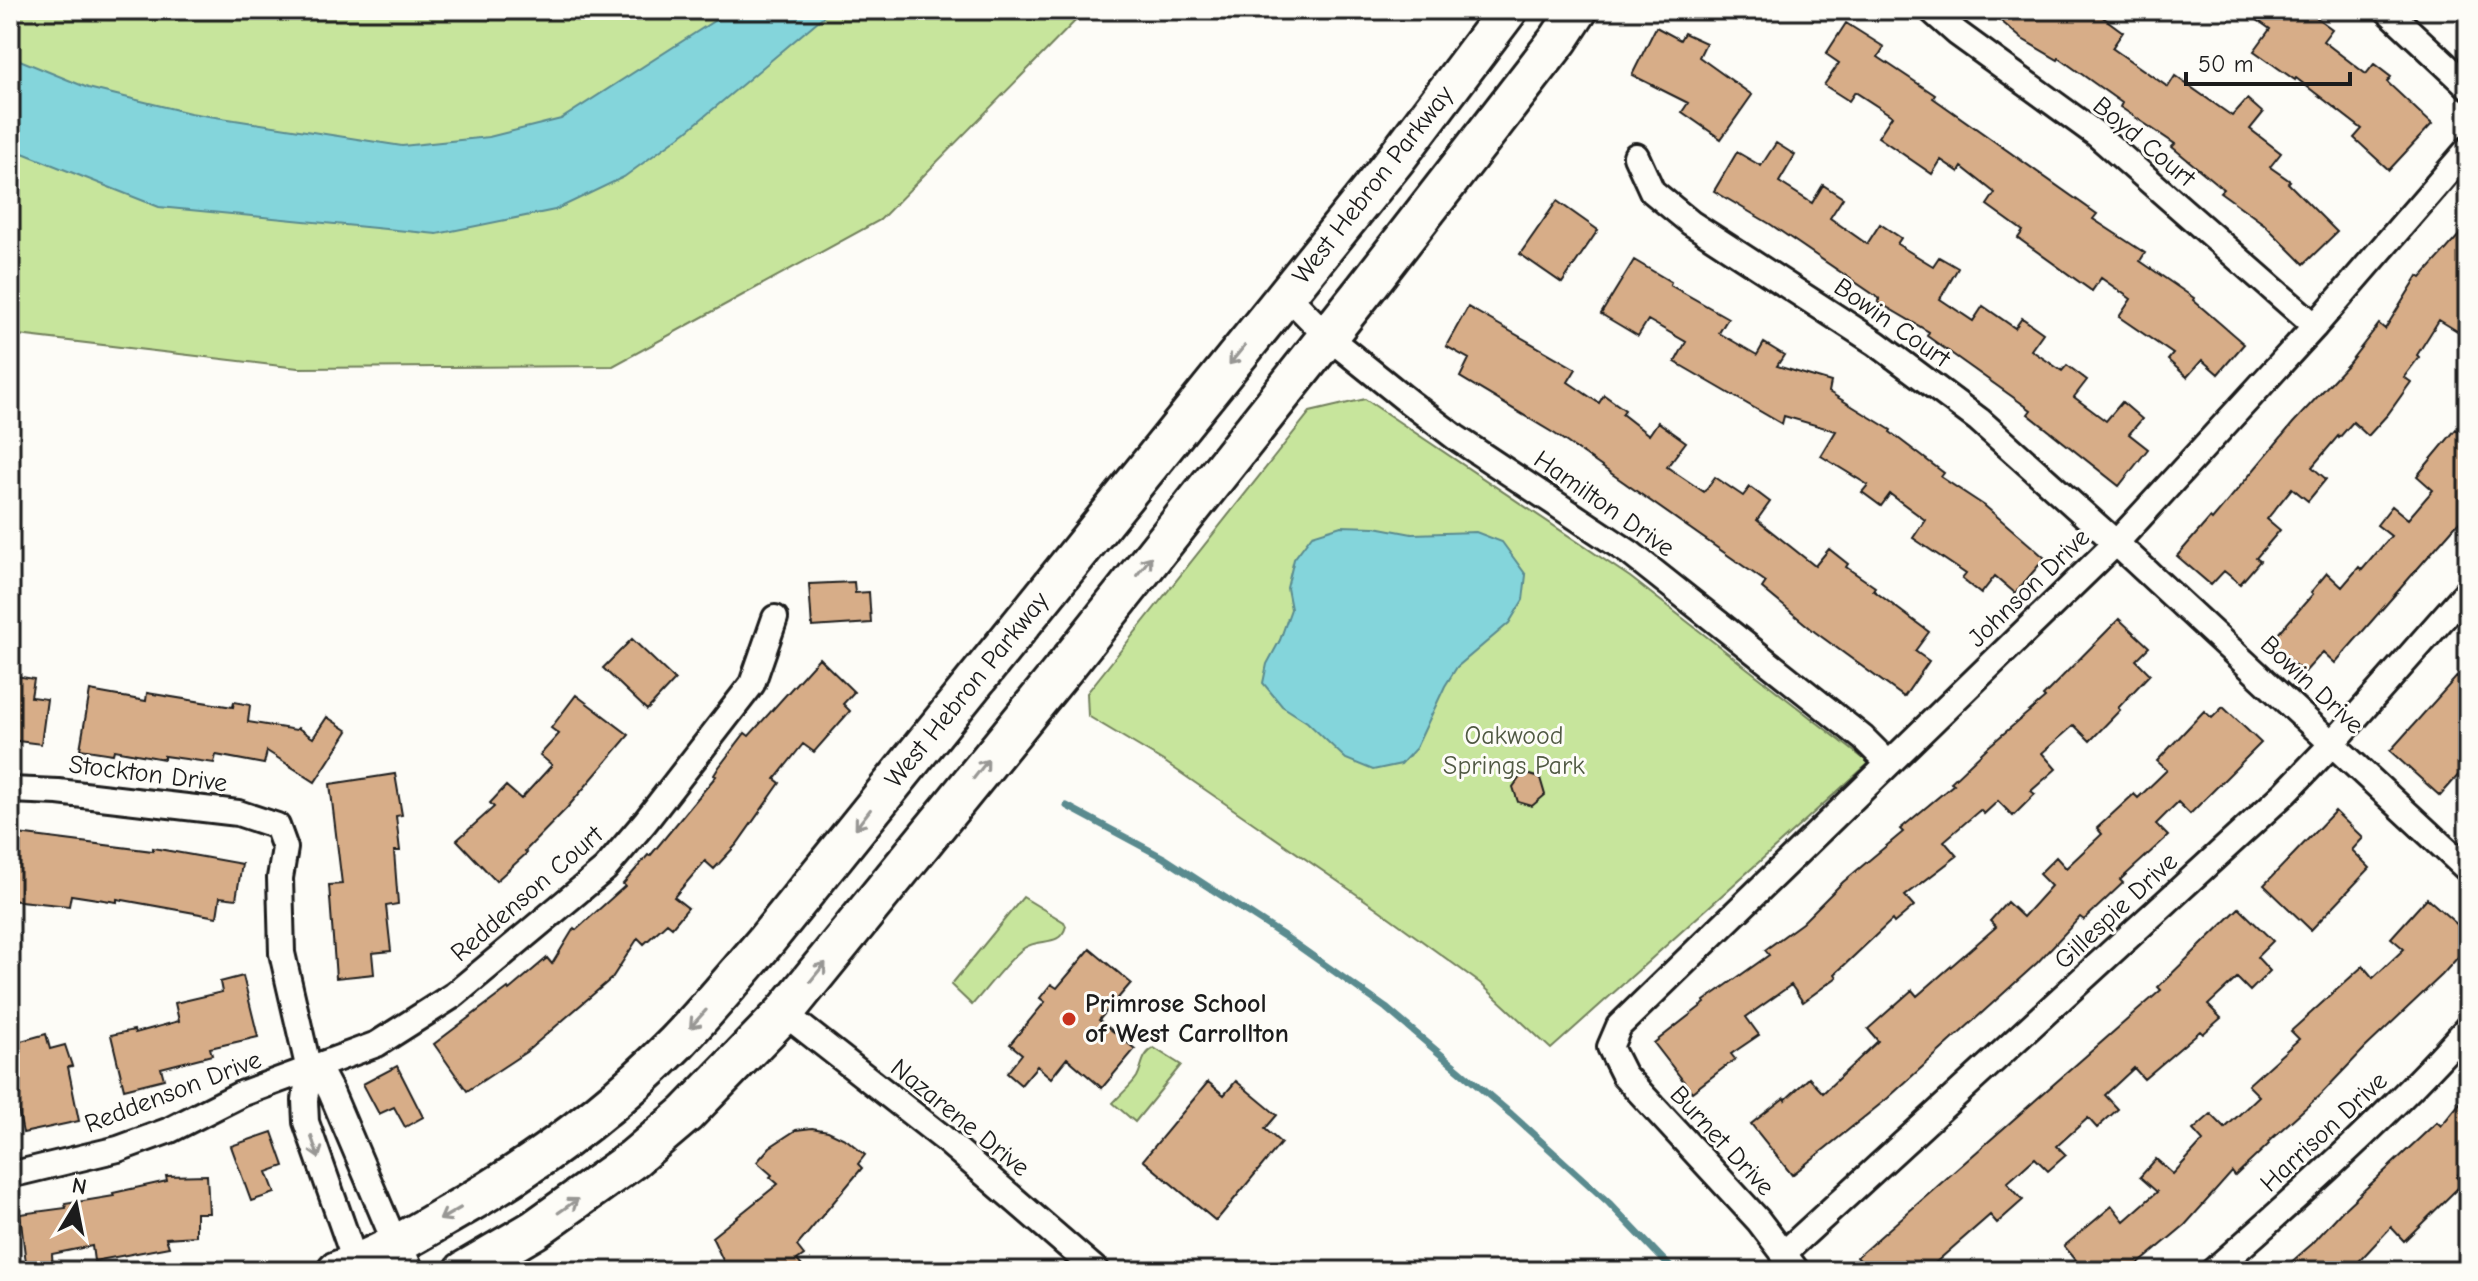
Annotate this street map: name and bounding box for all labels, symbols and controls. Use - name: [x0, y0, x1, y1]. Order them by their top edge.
- scale bar: [2186, 36, 2350, 86]
- text: 50 m: [2198, 50, 2254, 78]
- street label: West Hebron Parkway: [1286, 80, 1460, 290]
- street label: Boyd Court: [2087, 91, 2202, 194]
- street label: Bowin Court: [1828, 272, 1957, 375]
- one-way arrow: [1229, 344, 1246, 365]
- street label: Hamilton Drive: [1528, 444, 1680, 564]
- street label: Johnson Drive: [1962, 523, 2096, 653]
- one-way arrow: [1135, 556, 1152, 577]
- street label: West Hebron Parkway: [879, 586, 1055, 794]
- street label: Bowin Drive: [2254, 630, 2370, 740]
- park label: Oakwood Springs Park: [1443, 721, 1585, 781]
- street label: Stockton Drive: [67, 749, 229, 799]
- one-way arrow: [972, 759, 990, 780]
- one-way arrow: [854, 808, 872, 829]
- street label: Reddenson Court: [445, 819, 610, 968]
- street label: Gillespie Drive: [2048, 846, 2184, 976]
- one-way arrow: [809, 962, 827, 982]
- place label: Primrose School of West Carrollton: [1085, 989, 1289, 1049]
- one-way arrow: [688, 1009, 707, 1029]
- marker: Primrose School of West Carrollton: [1060, 1010, 1078, 1028]
- street label: Reddenson Drive: [80, 1045, 266, 1139]
- street label: Nazarene Drive: [885, 1053, 1035, 1183]
- street label: Harrison Drive: [2254, 1066, 2394, 1198]
- street label: Burnet Drive: [1664, 1080, 1780, 1202]
- one-way arrow: [308, 1134, 323, 1159]
- north arrow: [36, 1165, 116, 1245]
- text: N: [70, 1172, 89, 1200]
- one-way arrow: [557, 1198, 579, 1214]
- one-way arrow: [439, 1206, 462, 1222]

